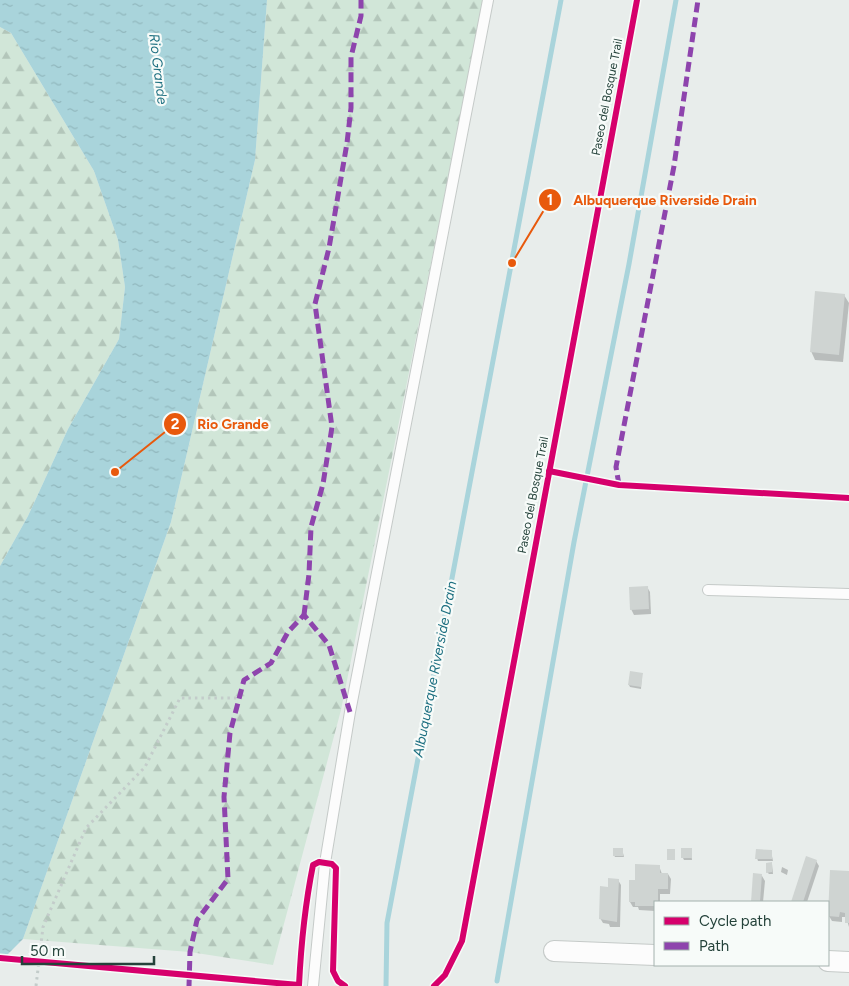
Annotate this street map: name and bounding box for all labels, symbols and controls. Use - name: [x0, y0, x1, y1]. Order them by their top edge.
- water label: Rio Grande: [145, 33, 171, 106]
- street label: Paseo del Bosque Trail: [589, 37, 625, 157]
- callout: Albuquerque Riverside Drain: [538, 185, 766, 214]
- text: 1: [547, 191, 553, 209]
- text: Albuquerque Riverside Drain: [573, 192, 757, 209]
- callout: Rio Grande: [162, 410, 279, 439]
- text: 2: [171, 415, 180, 433]
- text: Rio Grande: [197, 416, 269, 433]
- street label: Paseo del Bosque Trail: [515, 435, 551, 555]
- water label: Albuquerque Riverside Drain: [409, 579, 460, 759]
- legend: [654, 901, 829, 966]
- text: Cycle path: [699, 912, 771, 930]
- scale bar: [22, 934, 155, 966]
- text: Path: [699, 937, 729, 955]
- text: 50 m: [30, 942, 65, 960]

